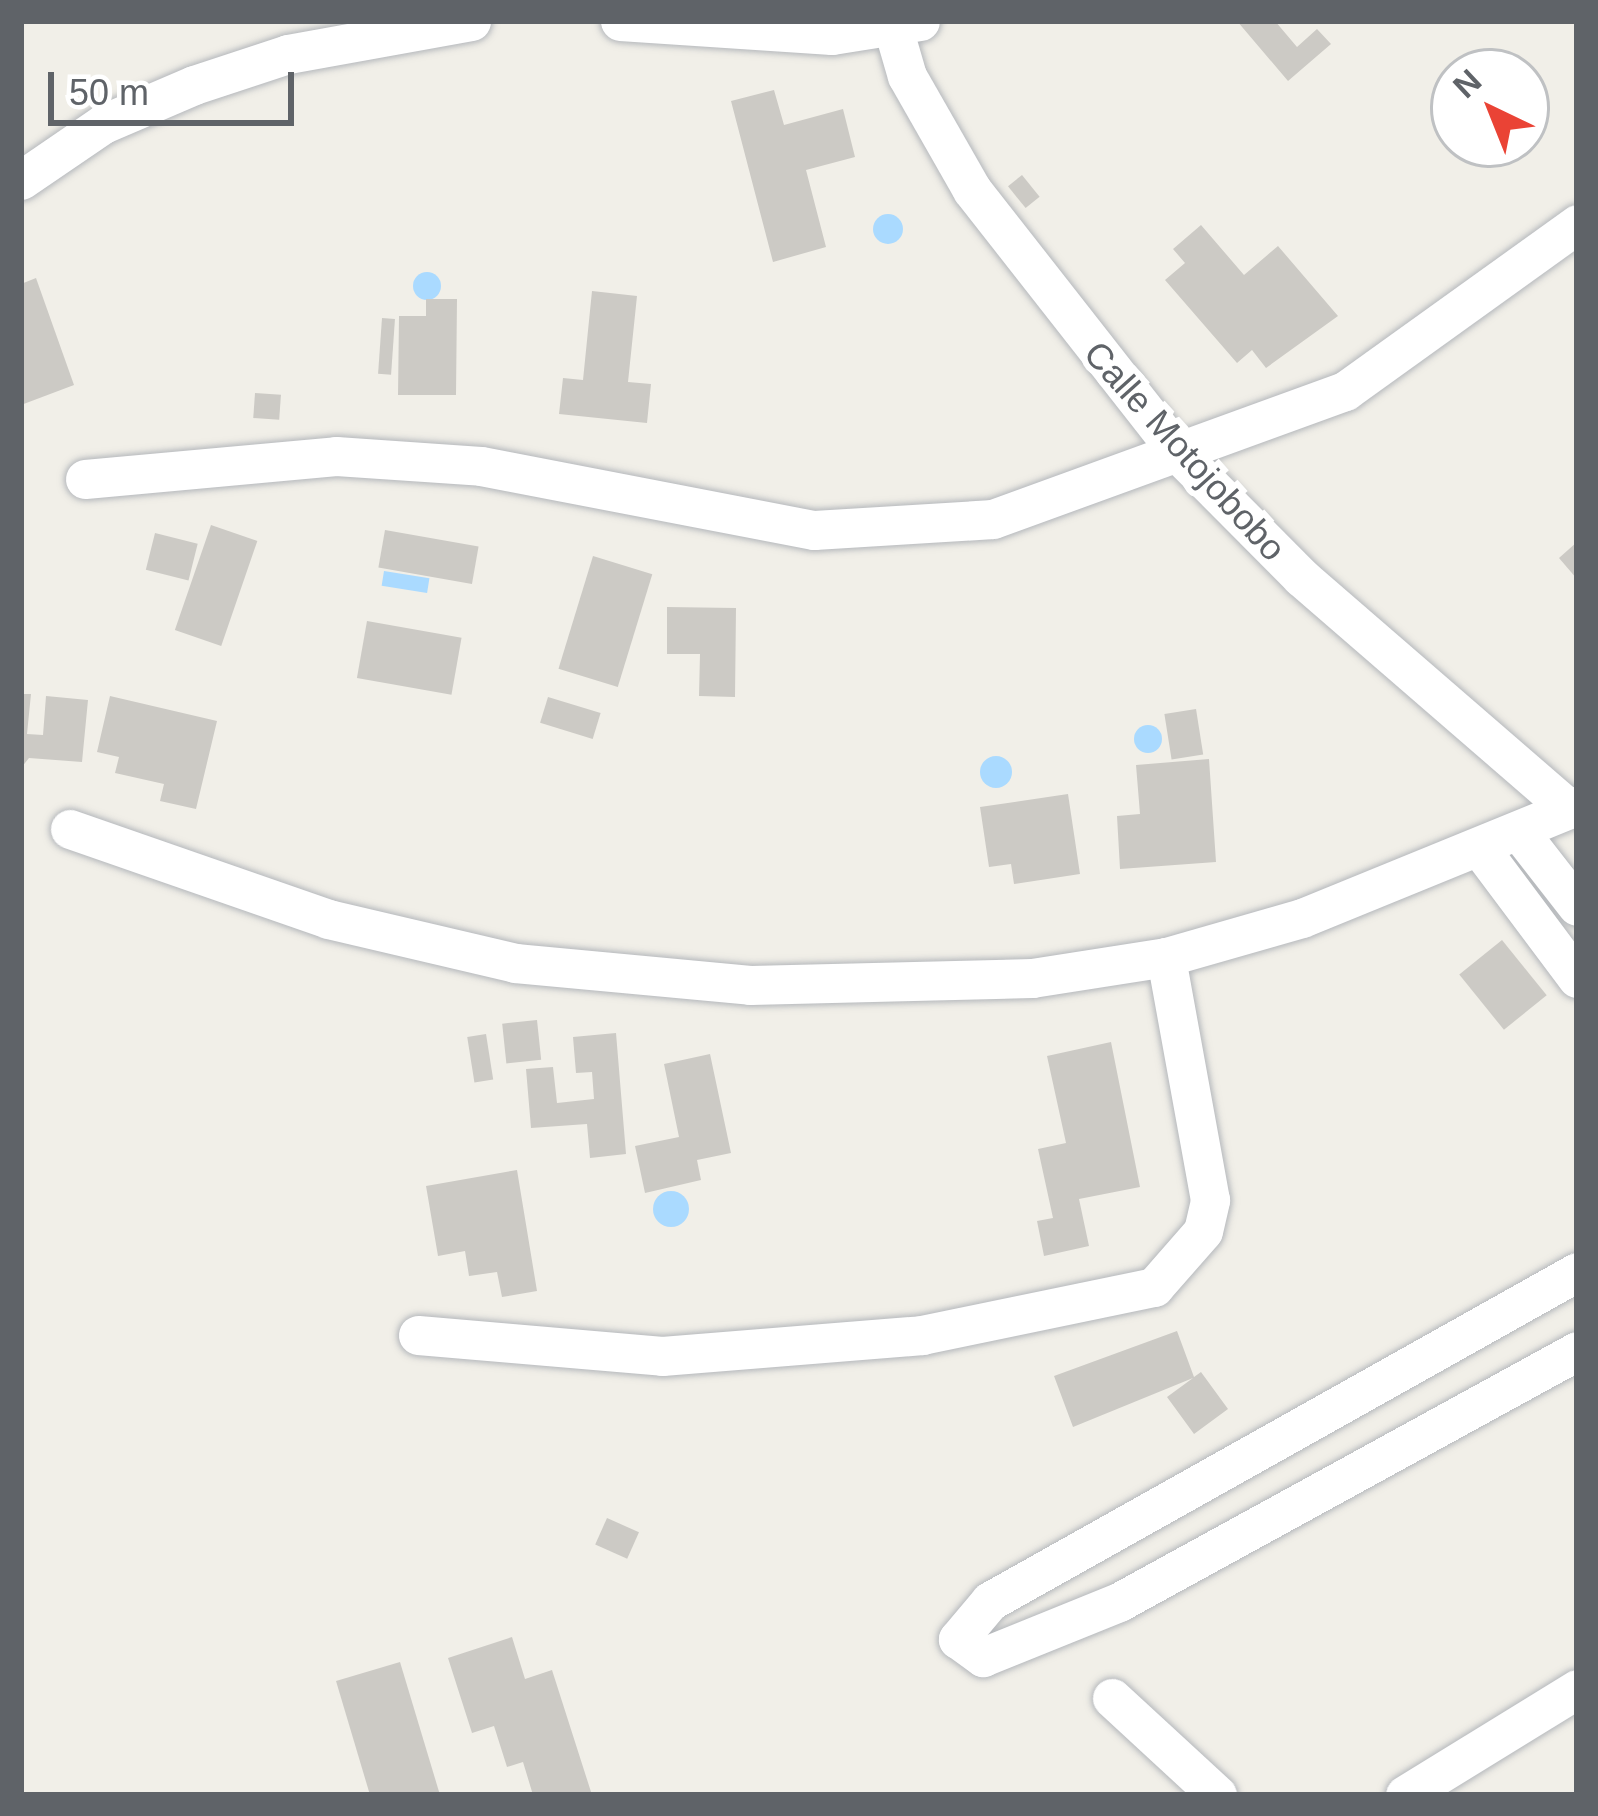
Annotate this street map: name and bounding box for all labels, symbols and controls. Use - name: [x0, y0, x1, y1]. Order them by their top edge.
- scale bar: [54, 48, 300, 122]
- north arrow: [1430, 48, 1550, 168]
- text: N: [1446, 62, 1488, 105]
- text: 50 m: [69, 72, 149, 113]
- street label: Calle Motojobobo: [1075, 332, 1295, 570]

